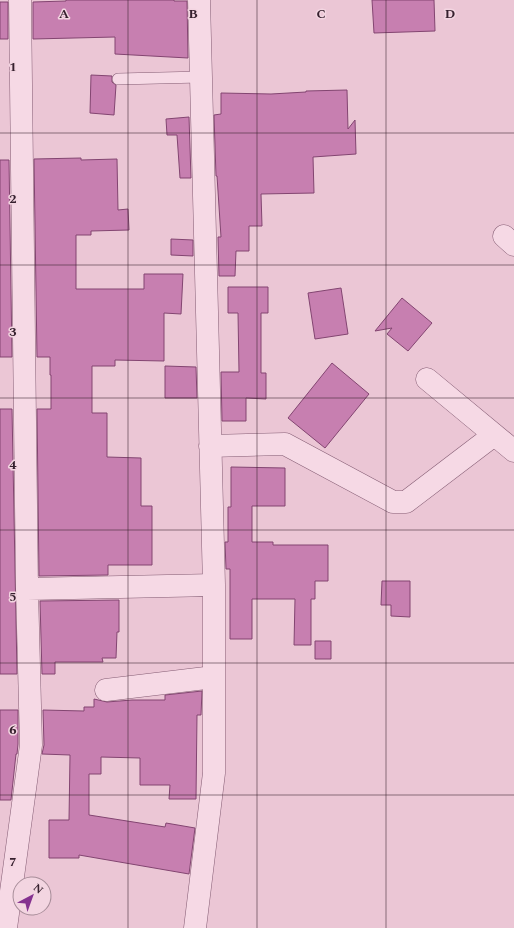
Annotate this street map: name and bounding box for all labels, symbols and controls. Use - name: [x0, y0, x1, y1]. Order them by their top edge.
- text: A: [59, 4, 69, 24]
- text: B: [188, 4, 198, 24]
- text: C: [316, 4, 326, 24]
- text: D: [445, 4, 455, 24]
- text: 1: [9, 57, 17, 77]
- text: 2: [9, 189, 17, 209]
- text: 3: [9, 322, 17, 342]
- text: 4: [9, 455, 17, 475]
- text: 5: [9, 587, 17, 607]
- text: 6: [9, 720, 17, 740]
- text: 7: [9, 852, 17, 872]
- north arrow: [12, 876, 52, 916]
- text: N: [29, 879, 47, 898]

